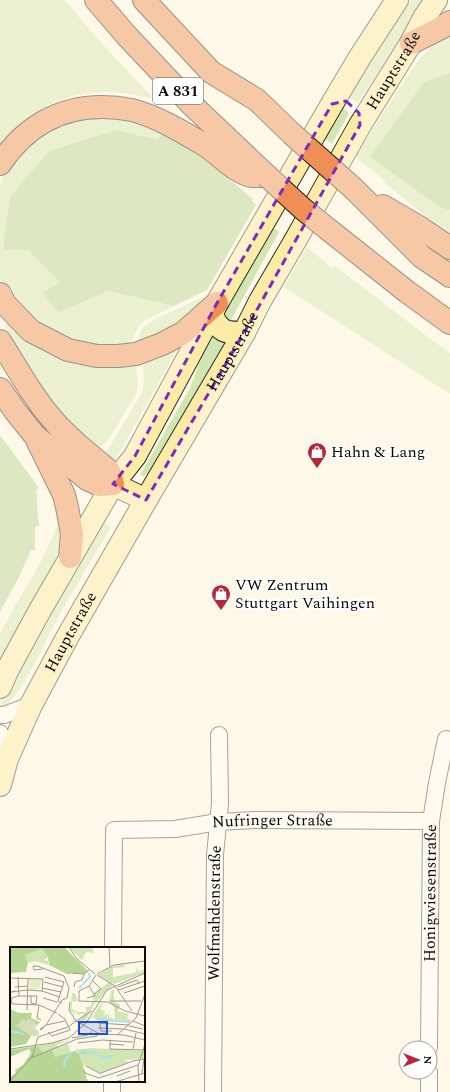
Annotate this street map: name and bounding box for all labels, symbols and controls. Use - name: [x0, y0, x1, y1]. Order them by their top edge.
- street label: Hauptstraße: [360, 27, 427, 115]
- road number: A 831: [153, 78, 203, 104]
- street label: Hauptstraße: [200, 307, 265, 396]
- place label: Hahn & Lang: [331, 440, 425, 464]
- shop icon: Hahn & Lang: [306, 441, 328, 469]
- place label: VW Zentrum Stuttgart Vaihingen: [235, 573, 375, 615]
- shop icon: VW Zentrum Stuttgart Vaihingen: [210, 583, 232, 611]
- street label: Hauptstraße: [39, 587, 103, 677]
- street label: Nufringer Straße: [211, 808, 333, 834]
- street label: Honigwiesenstraße: [418, 824, 443, 962]
- street label: Wolfmahdenstraße: [202, 844, 228, 981]
- inset map: [10, 947, 145, 1082]
- north arrow: [398, 1040, 438, 1080]
- text: N: [419, 1056, 436, 1065]

